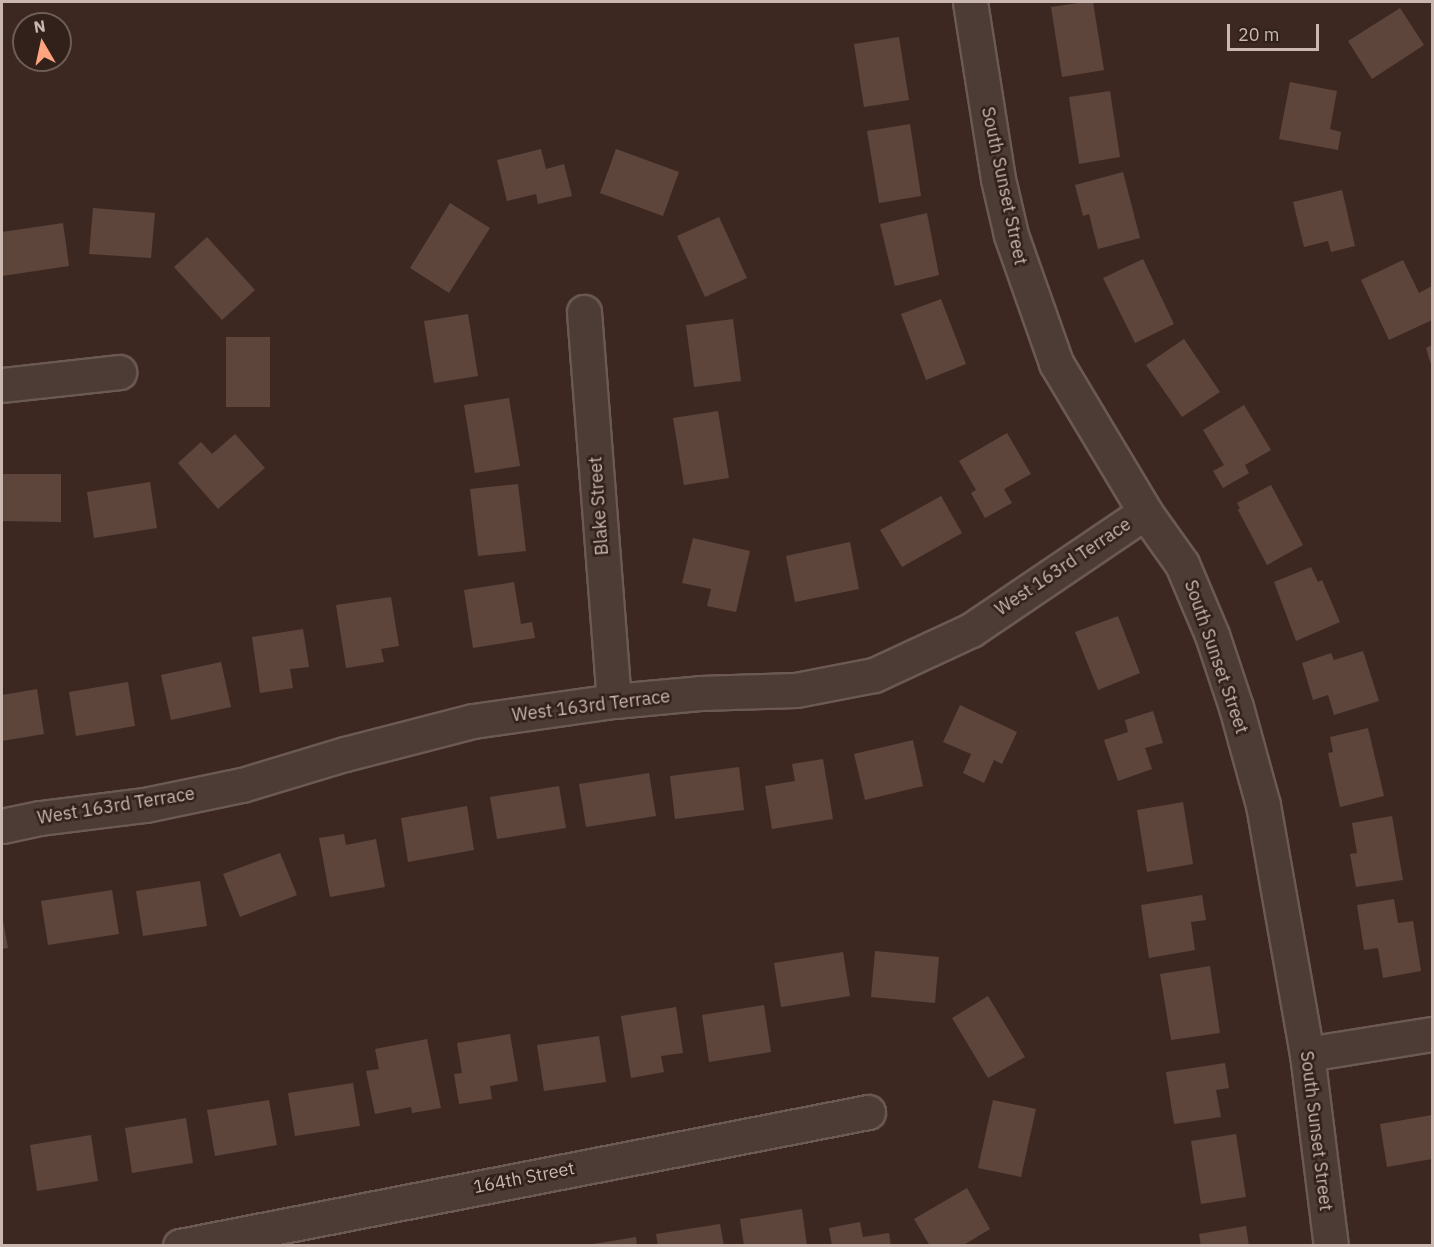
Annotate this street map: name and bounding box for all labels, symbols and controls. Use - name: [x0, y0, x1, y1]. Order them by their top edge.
- north arrow: [12, 12, 72, 72]
- scale bar: [1230, 12, 1322, 50]
- text: N: [32, 15, 47, 37]
- text: 20 m: [1238, 23, 1280, 46]
- street label: South Sunset Street: [977, 105, 1031, 267]
- street label: Blake Street: [585, 456, 613, 556]
- street label: West 163rd Terrace: [991, 514, 1135, 620]
- street label: South Sunset Street: [1180, 577, 1252, 737]
- street label: West 163rd Terrace: [511, 686, 671, 726]
- street label: West 163rd Terrace: [36, 783, 196, 829]
- street label: South Sunset Street: [1295, 1050, 1337, 1212]
- street label: 164th Street: [472, 1158, 576, 1198]

